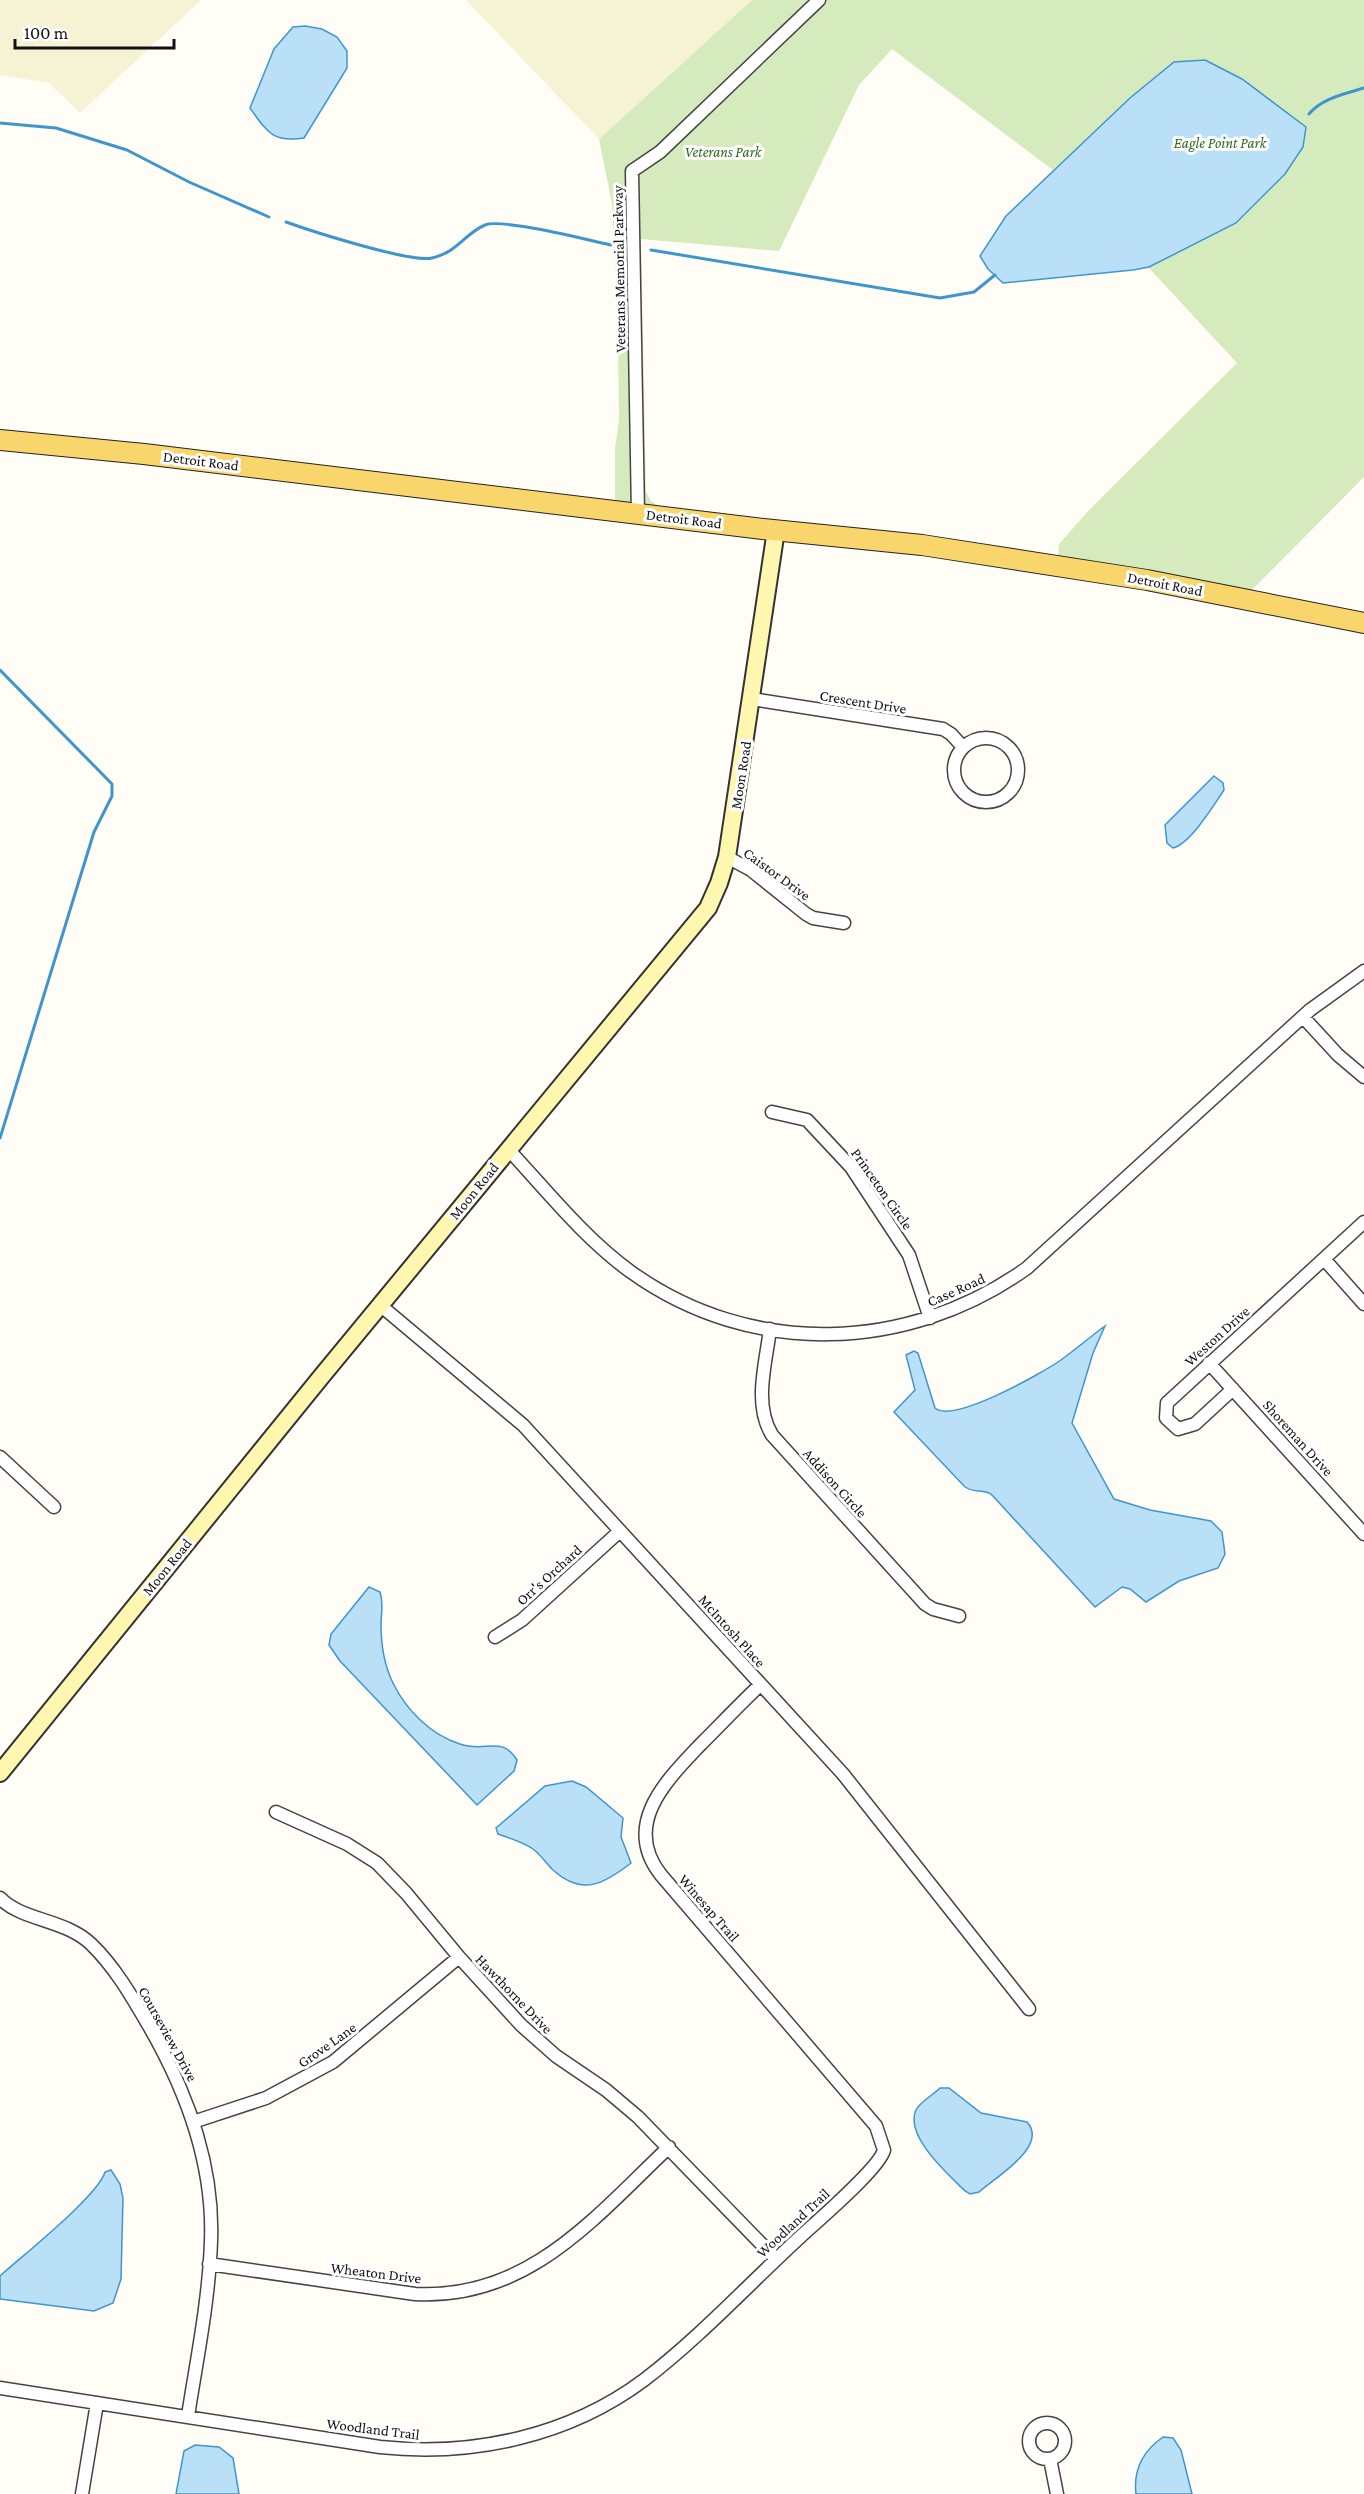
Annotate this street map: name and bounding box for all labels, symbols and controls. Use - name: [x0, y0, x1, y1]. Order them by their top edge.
- scale bar: [15, 12, 174, 50]
- text: 100 m: [24, 23, 69, 43]
- park label: Eagle Point Park: [1174, 135, 1268, 152]
- park label: Veterans Park: [685, 144, 763, 160]
- street label: Veterans Memorial Parkway: [610, 185, 629, 353]
- street label: Detroit Road: [162, 448, 240, 474]
- street label: Detroit Road: [645, 506, 723, 532]
- street label: Detroit Road: [1126, 569, 1204, 599]
- street label: Crescent Drive: [819, 687, 908, 717]
- street label: Moon Road: [728, 740, 754, 810]
- street label: Caistor Drive: [740, 844, 814, 904]
- street label: Princeton Circle: [848, 1145, 916, 1233]
- street label: Moon Road: [446, 1159, 502, 1223]
- street label: Case Road: [925, 1270, 987, 1310]
- street label: Weston Drive: [1181, 1303, 1253, 1369]
- street label: Shoreman Drive: [1260, 1397, 1337, 1480]
- street label: Addison Circle: [800, 1445, 870, 1521]
- street label: Moon Road: [139, 1535, 195, 1599]
- street label: Orr's Orchard: [513, 1542, 585, 1608]
- street label: McIntosh Place: [695, 1592, 769, 1671]
- street label: Winesap Trail: [675, 1871, 743, 1946]
- street label: Hawthorne Drive: [472, 1951, 556, 2037]
- street label: Courseview Drive: [135, 1984, 201, 2084]
- street label: Grove Lane: [295, 2019, 359, 2071]
- street label: Woodland Trail: [753, 2185, 833, 2261]
- street label: Wheaton Drive: [330, 2260, 423, 2287]
- street label: Woodland Trail: [326, 2415, 420, 2443]

